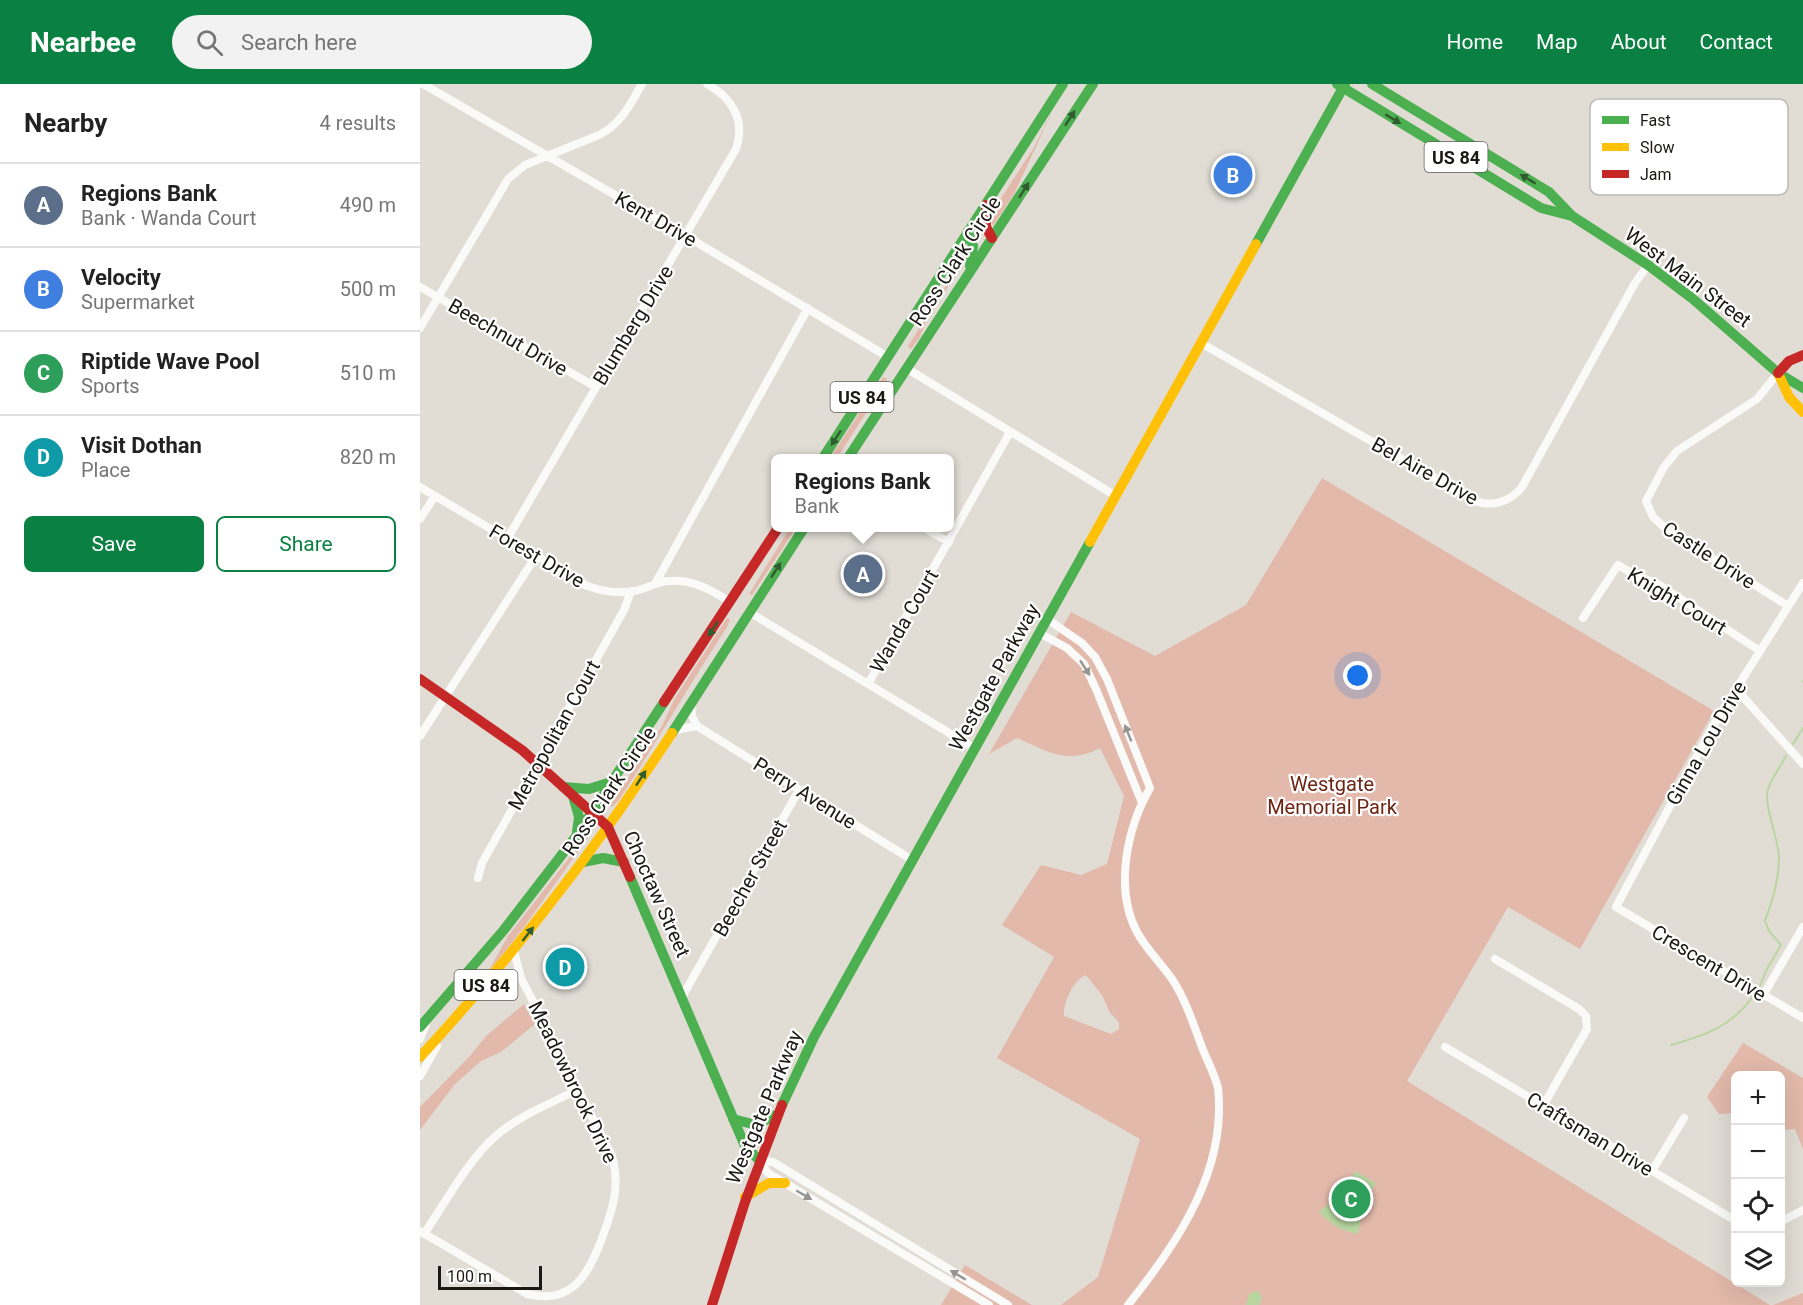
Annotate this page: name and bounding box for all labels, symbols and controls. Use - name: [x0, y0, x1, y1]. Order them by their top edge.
- search box: [172, 15, 592, 69]
- text: Nearbee: [30, 26, 136, 59]
- icon: search: [193, 26, 226, 59]
- text: Search here: [241, 30, 357, 55]
- text: Home: [1447, 30, 1503, 54]
- text: Map: [1536, 30, 1578, 54]
- text: About: [1611, 30, 1667, 54]
- text: Contact: [1700, 30, 1773, 54]
- legend: [1590, 99, 1788, 195]
- text: Nearby: [24, 108, 107, 138]
- one-way arrow: [1065, 110, 1076, 127]
- text: 4 results: [320, 111, 396, 135]
- text: Fast: [1640, 111, 1671, 130]
- one-way arrow: [1385, 113, 1401, 124]
- text: Slow: [1640, 138, 1675, 157]
- road number: US 84: [1424, 142, 1488, 172]
- pin: B: [1214, 152, 1252, 197]
- text: Jam: [1640, 165, 1672, 184]
- one-way arrow: [1520, 173, 1536, 184]
- text: Regions Bank: [81, 181, 217, 206]
- one-way arrow: [1018, 182, 1029, 199]
- street label: Kent Drive: [611, 186, 701, 252]
- street label: Ross Clark Circle: [904, 191, 1006, 331]
- text: A: [37, 193, 50, 217]
- text: 490 m: [340, 193, 396, 217]
- text: Bank · Wanda Court: [81, 206, 256, 230]
- street label: West Main Street: [1620, 222, 1756, 332]
- street label: Blumberg Drive: [588, 261, 678, 389]
- text: Velocity: [81, 265, 161, 290]
- text: B: [37, 277, 50, 301]
- text: 500 m: [340, 277, 396, 301]
- text: Supermarket: [81, 290, 195, 314]
- street label: Beechnut Drive: [444, 293, 572, 381]
- text: Riptide Wave Pool: [81, 349, 260, 374]
- text: C: [37, 361, 50, 385]
- text: 510 m: [340, 361, 396, 385]
- text: Sports: [81, 374, 140, 398]
- road number: US 84: [830, 382, 894, 412]
- one-way arrow: [831, 430, 842, 446]
- street label: Bel Aire Drive: [1368, 432, 1482, 510]
- text: Visit Dothan: [81, 433, 202, 458]
- text: D: [37, 445, 50, 469]
- text: 820 m: [340, 445, 396, 469]
- popup: [771, 454, 954, 532]
- text: Place: [81, 458, 130, 482]
- text: Regions Bank: [795, 469, 930, 494]
- text: Bank: [795, 494, 839, 518]
- button: Save: [24, 516, 204, 572]
- button: Share: [216, 516, 396, 572]
- street label: Castle Drive: [1658, 516, 1760, 594]
- street label: Forest Drive: [485, 519, 589, 593]
- pin: A: [844, 552, 882, 596]
- one-way arrow: [771, 562, 782, 578]
- street label: Knight Court: [1623, 562, 1731, 640]
- street label: Wanda Court: [865, 565, 943, 677]
- street label: Westgate Parkway: [944, 599, 1045, 755]
- one-way arrow: [707, 620, 718, 637]
- street label: Metropolitan Court: [503, 656, 605, 814]
- one-way arrow: [1079, 660, 1090, 676]
- your location: [1343, 661, 1372, 690]
- street label: Ginna Lou Drive: [1661, 677, 1751, 809]
- street label: Ross Clark Circle: [557, 722, 661, 860]
- one-way arrow: [1123, 724, 1133, 742]
- street label: Perry Avenue: [749, 752, 861, 834]
- one-way arrow: [635, 770, 646, 787]
- park label: Westgate Memorial Park: [1267, 772, 1398, 819]
- street label: Beecher Street: [708, 815, 792, 941]
- street label: Choctaw Street: [618, 827, 696, 961]
- street label: Crescent Drive: [1647, 919, 1771, 1007]
- one-way arrow: [521, 926, 534, 942]
- pin: D: [546, 944, 584, 990]
- road number: US 84: [454, 970, 518, 1000]
- street label: Meadowbrook Drive: [523, 997, 623, 1167]
- street label: Westgate Parkway: [721, 1026, 807, 1187]
- map controls: [1731, 1071, 1785, 1287]
- button: +: [1731, 1071, 1785, 1125]
- street label: Craftsman Drive: [1522, 1087, 1658, 1181]
- button: −: [1731, 1125, 1785, 1179]
- pin: C: [1332, 1176, 1370, 1222]
- button: locate: [1731, 1179, 1785, 1233]
- one-way arrow: [796, 1189, 813, 1199]
- button: layers: [1731, 1233, 1785, 1287]
- scale bar: [438, 1263, 542, 1290]
- text: 100 m: [447, 1267, 492, 1286]
- one-way arrow: [950, 1269, 966, 1280]

